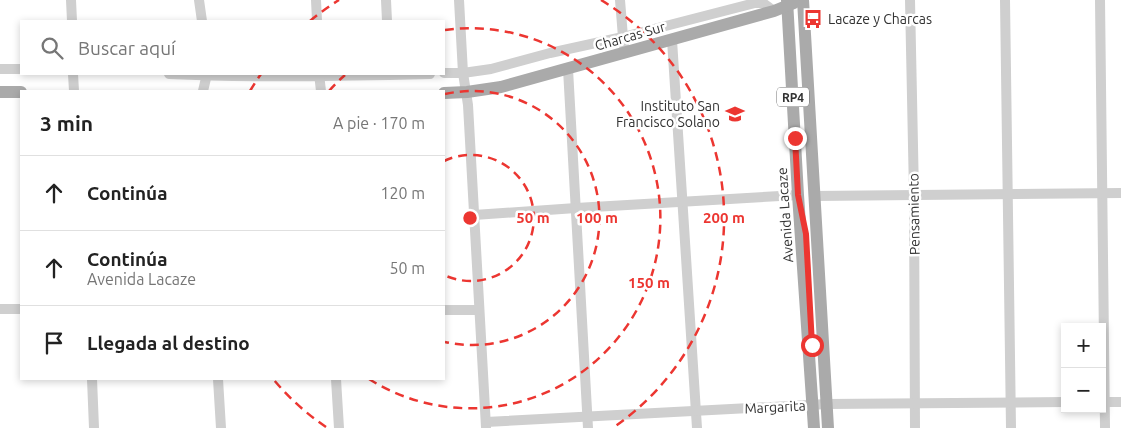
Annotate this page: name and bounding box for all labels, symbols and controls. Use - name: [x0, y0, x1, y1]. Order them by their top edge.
- bus stop icon: Lacaze y Charcas: [802, 8, 824, 30]
- place label: Lacaze y Charcas: [828, 11, 932, 27]
- street label: Charcas Sur: [593, 18, 668, 54]
- search box: [20, 20, 445, 75]
- icon: search: [38, 34, 66, 62]
- text: Buscar aquí: [78, 37, 176, 59]
- road number: RP4: [777, 88, 809, 106]
- place label: Instituto San Francisco Solano: [616, 98, 720, 130]
- school or university icon: Instituto San Francisco Solano: [724, 103, 746, 125]
- text: 3 min: [40, 111, 93, 135]
- text: A pie · 170 m: [333, 114, 425, 132]
- route end: [784, 127, 807, 150]
- street label: Avenida Lacaze: [774, 167, 796, 263]
- street label: Pensamiento: [905, 173, 923, 255]
- icon: ahead: [40, 179, 68, 207]
- text: Continúa: [87, 182, 168, 204]
- text: 120 m: [380, 184, 425, 202]
- centre of rings: [461, 209, 479, 227]
- text: 50 m: [516, 209, 550, 226]
- text: 100 m: [576, 209, 618, 226]
- text: 200 m: [703, 209, 745, 226]
- text: Continúa: [87, 248, 168, 270]
- icon: ahead: [40, 254, 68, 282]
- text: 50 m: [389, 259, 425, 277]
- text: Avenida Lacaze: [87, 270, 196, 288]
- text: 150 m: [628, 274, 670, 291]
- map controls: [1061, 323, 1106, 413]
- button: +: [1061, 323, 1106, 368]
- icon: arrive: [40, 329, 68, 357]
- text: Llegada al destino: [87, 332, 250, 354]
- route start: [801, 334, 824, 357]
- button: −: [1061, 368, 1106, 413]
- street label: Margarita: [744, 397, 806, 417]

